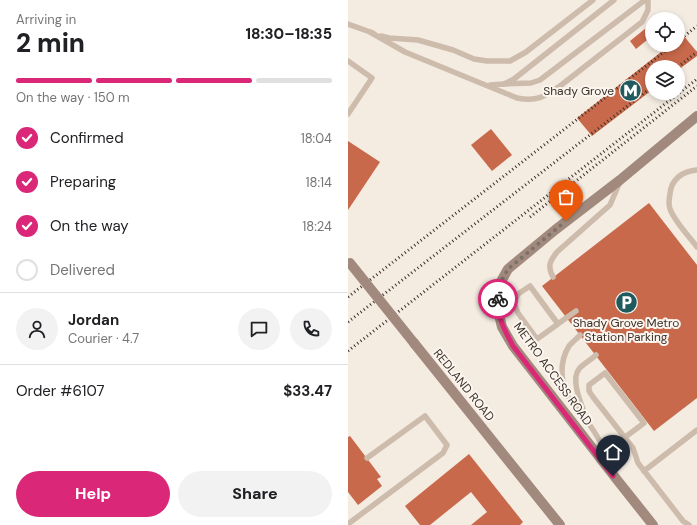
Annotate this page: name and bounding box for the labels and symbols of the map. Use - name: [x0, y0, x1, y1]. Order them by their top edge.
- metro station icon: Shady Grove: [617, 78, 643, 104]
- place label: Shady Grove: [543, 83, 614, 99]
- pin: [549, 180, 583, 221]
- courier: [478, 279, 518, 319]
- parking icon: Shady Grove Metro Station Parking: [613, 289, 639, 315]
- place label: Shady Grove Metro Station Parking: [573, 315, 679, 345]
- street label: METRO ACCESS ROAD: [510, 319, 596, 429]
- street label: REDLAND ROAD: [430, 346, 498, 424]
- pin: [596, 435, 630, 476]

